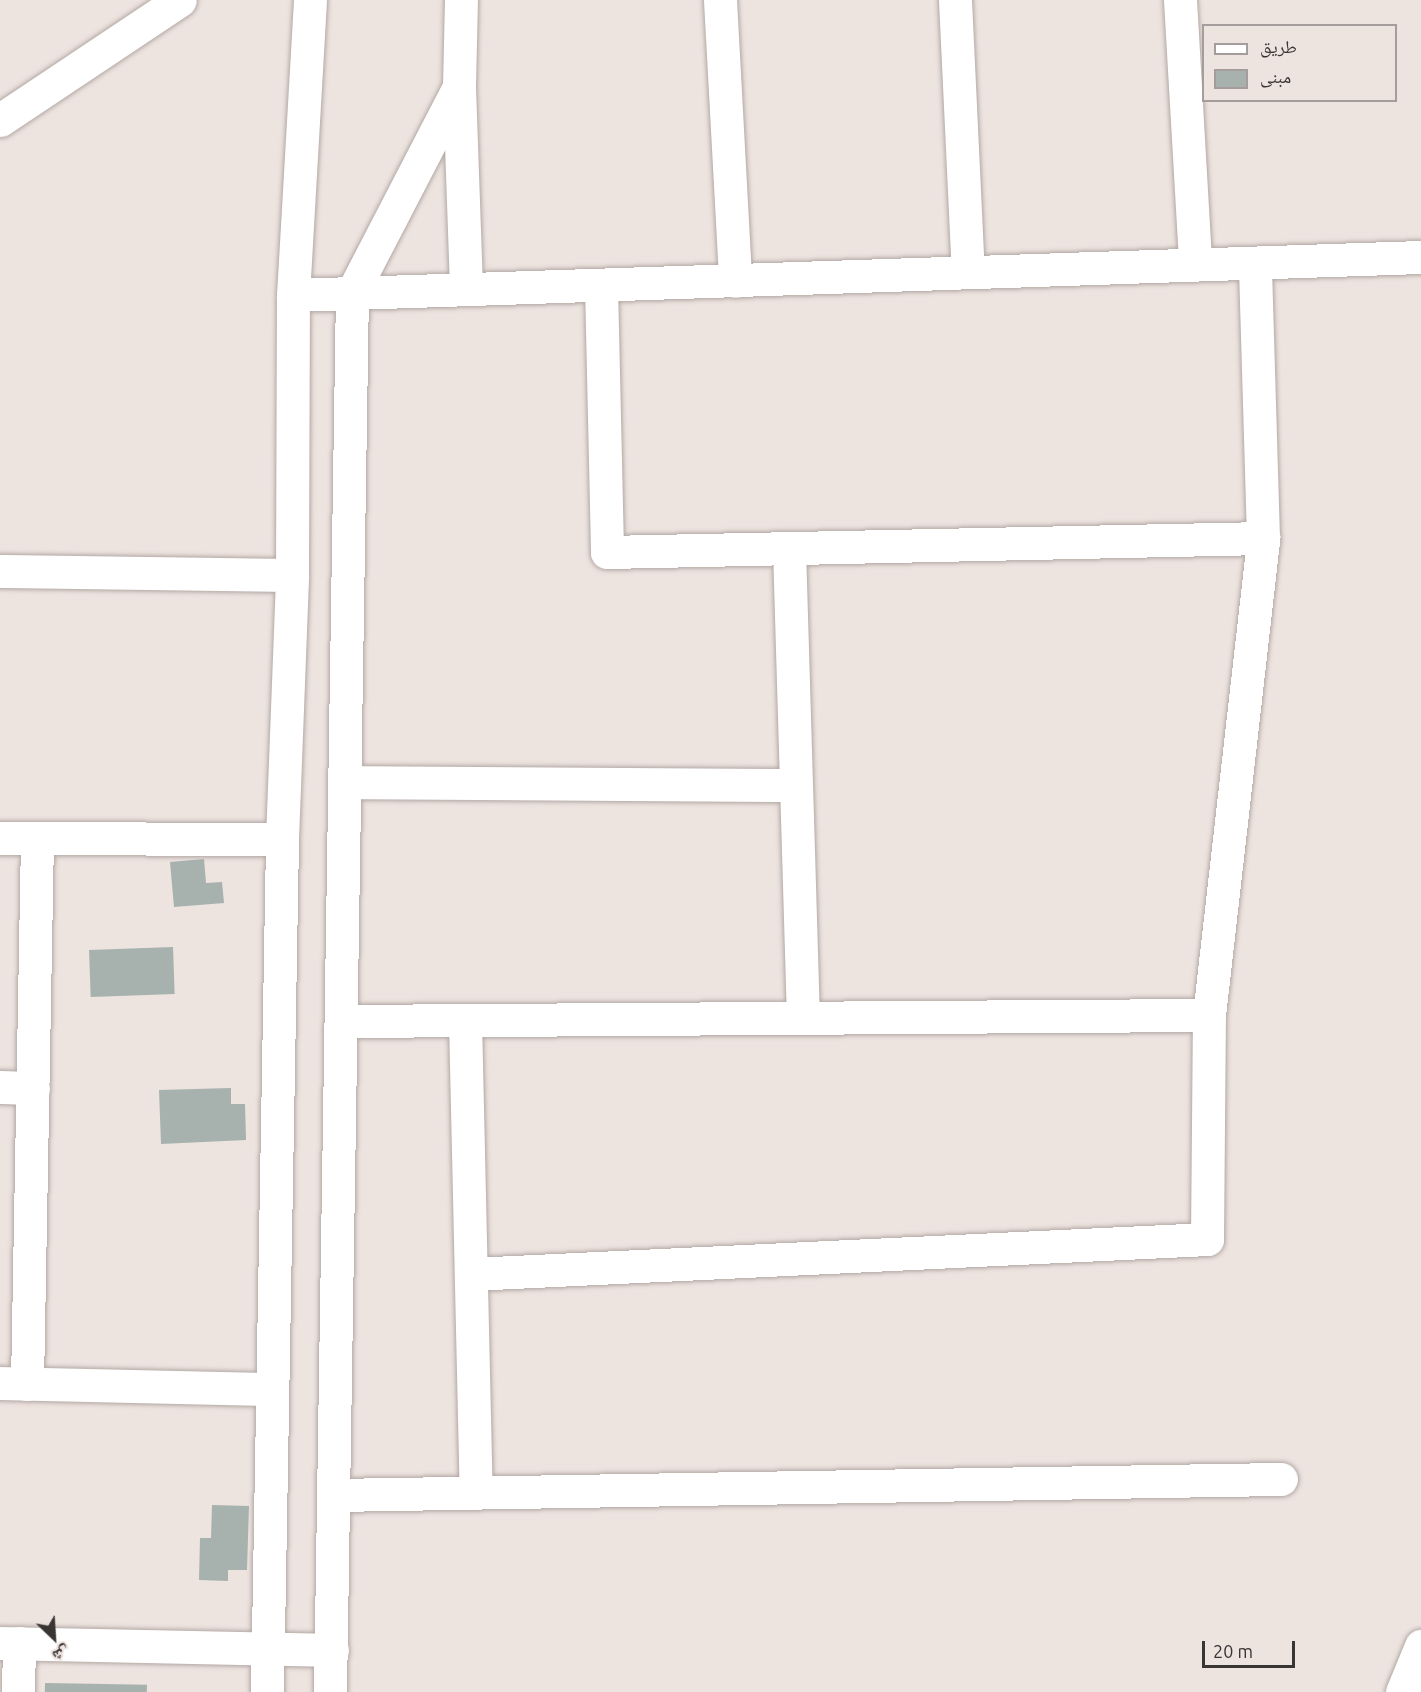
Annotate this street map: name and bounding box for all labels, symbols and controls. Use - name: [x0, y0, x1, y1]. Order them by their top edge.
- legend: [1202, 24, 1397, 102]
- text: طريق: [1260, 36, 1297, 56]
- text: مبنى: [1260, 66, 1291, 86]
- north arrow: [24, 1608, 84, 1668]
- scale bar: [1205, 1629, 1298, 1667]
- text: 20 m: [1213, 1641, 1253, 1661]
- text: ش: [50, 1643, 73, 1666]

